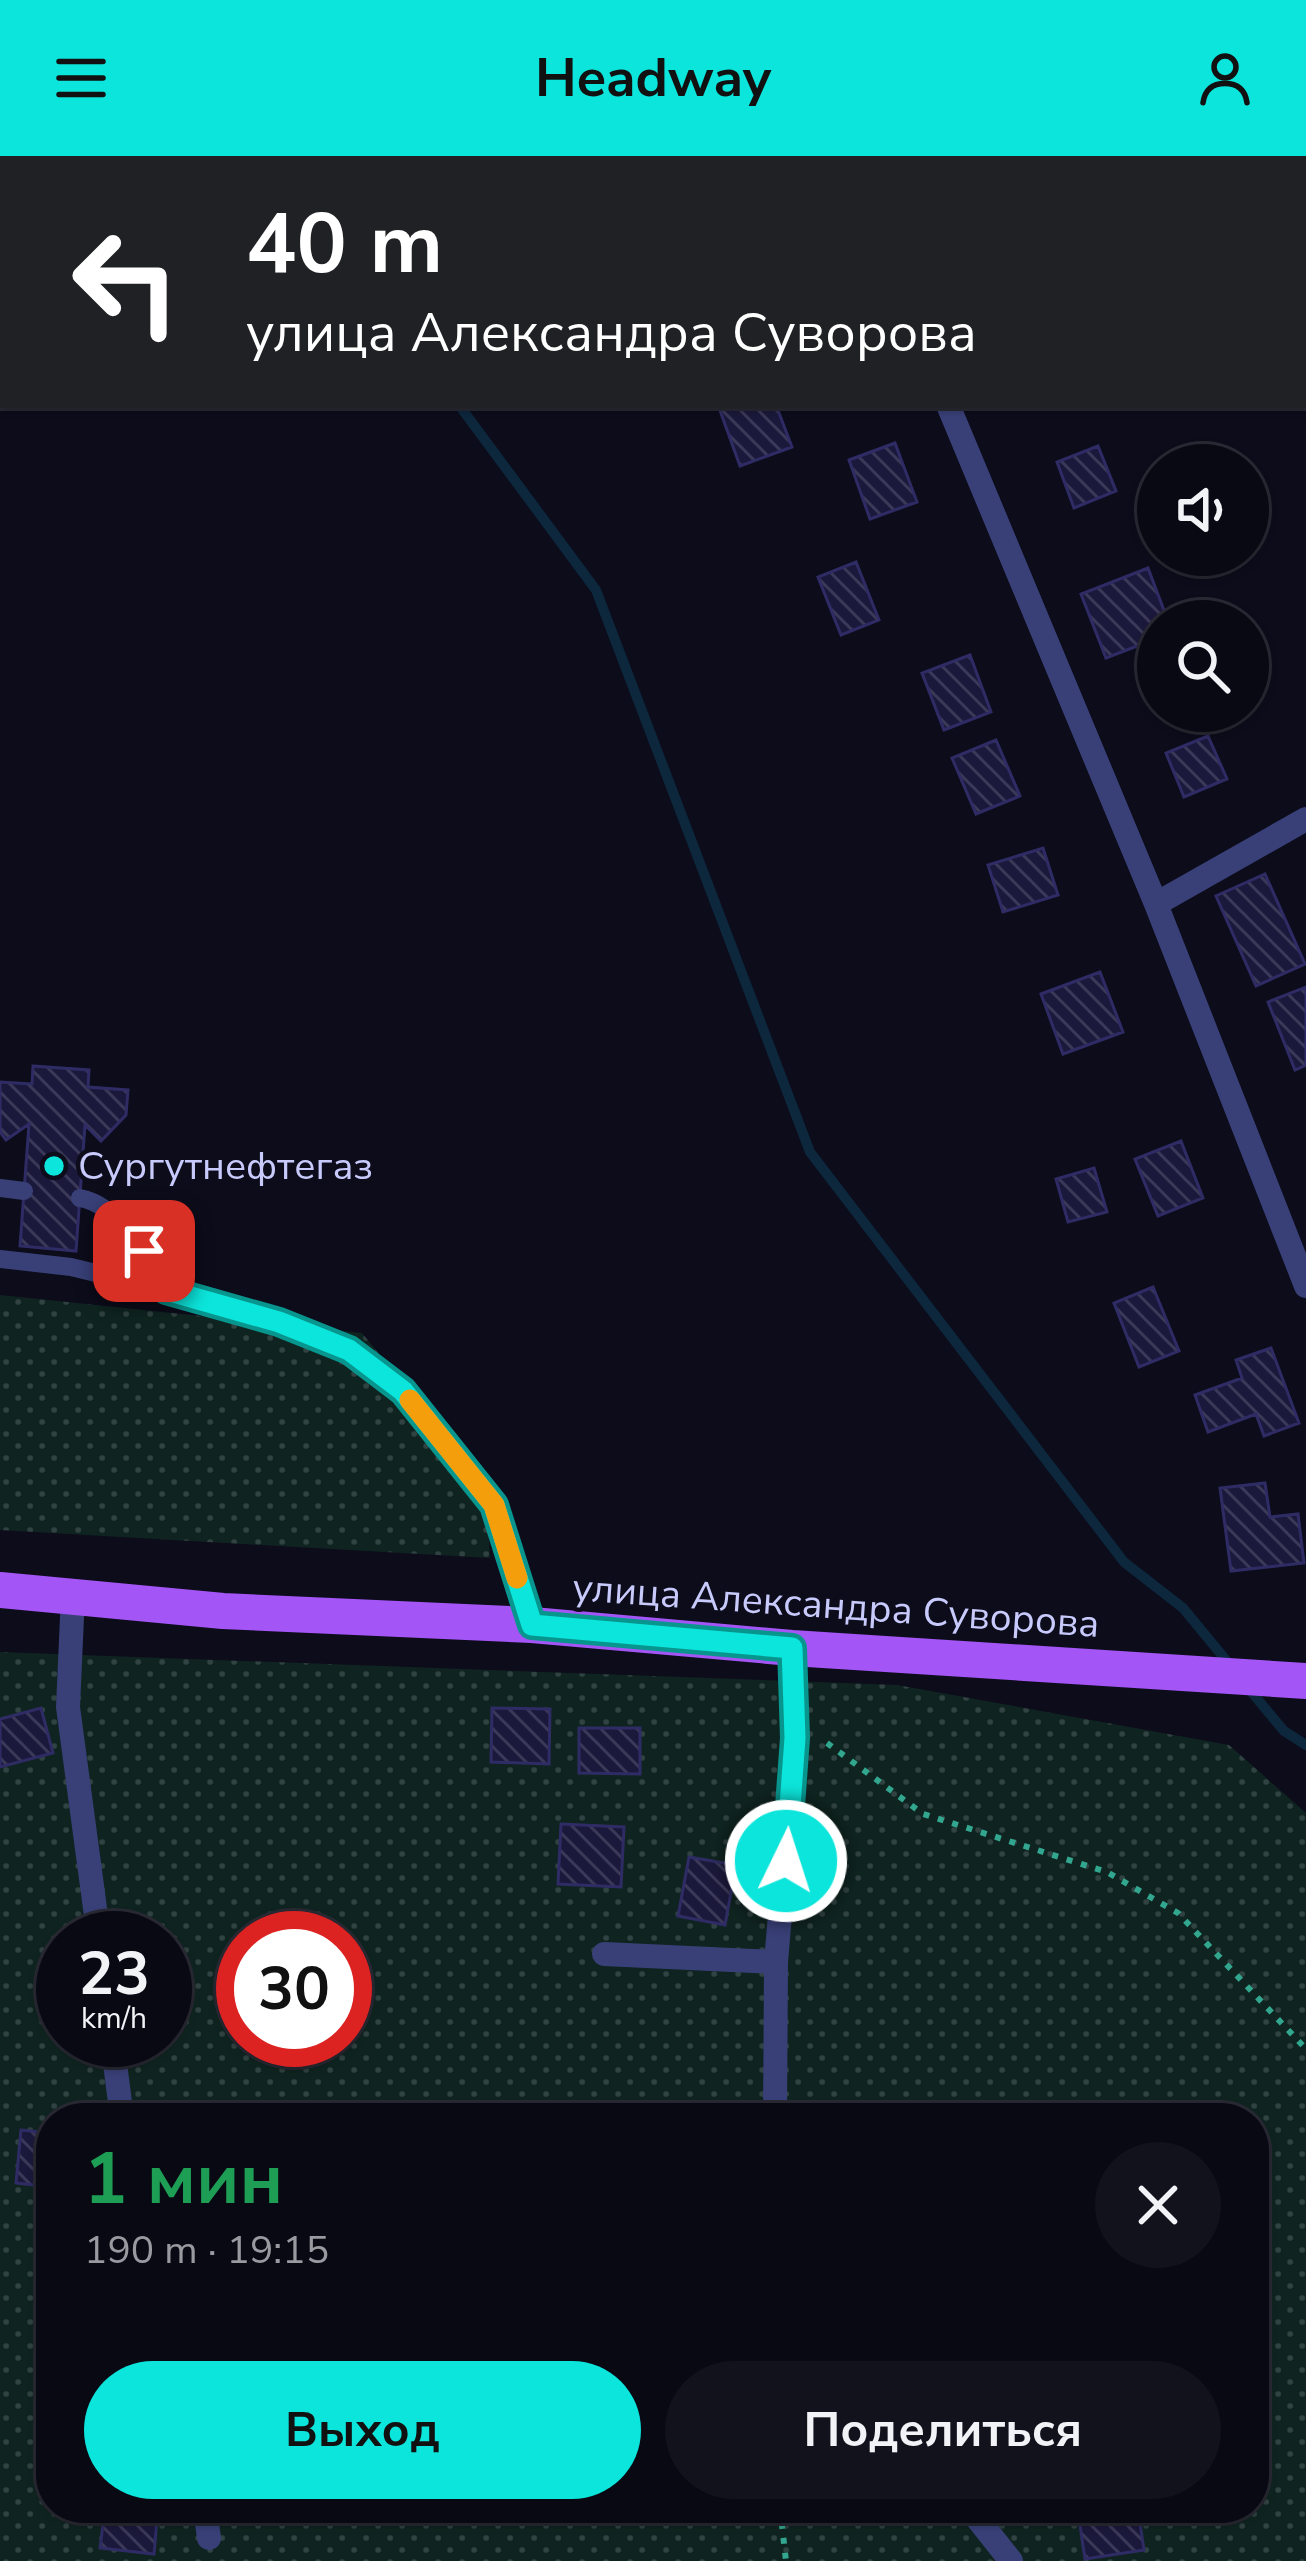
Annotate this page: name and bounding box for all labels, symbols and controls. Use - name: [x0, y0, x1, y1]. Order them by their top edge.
- text: Headway: [535, 41, 771, 115]
- icon: menu: [48, 45, 114, 111]
- icon: person: [1192, 45, 1258, 111]
- text: 40 m: [246, 187, 443, 302]
- icon: left: [48, 204, 204, 360]
- text: улица Александра Суворова: [246, 296, 977, 370]
- map controls: [1137, 444, 1269, 732]
- button: sound: [1137, 444, 1269, 576]
- button: search: [1137, 600, 1269, 732]
- place label: Сургутнефтегаз: [78, 1140, 373, 1193]
- marker: Сургутнефтегаз: [41, 1153, 67, 1179]
- pin: [93, 1200, 195, 1302]
- icon: arrive: [111, 1218, 177, 1284]
- street label: улица Александра Суворова: [571, 1561, 1101, 1651]
- position arrow: [723, 1798, 849, 1924]
- speed limit sign: 30: [216, 1911, 372, 2067]
- text: 23: [78, 1933, 150, 2015]
- text: km/h: [81, 1998, 147, 2039]
- text: 1 мин: [84, 2130, 283, 2228]
- button: close: [1095, 2142, 1221, 2268]
- text: 190 m · 19:15: [84, 2224, 329, 2277]
- button: Выход: [84, 2361, 641, 2499]
- button: Поделиться: [665, 2361, 1221, 2499]

